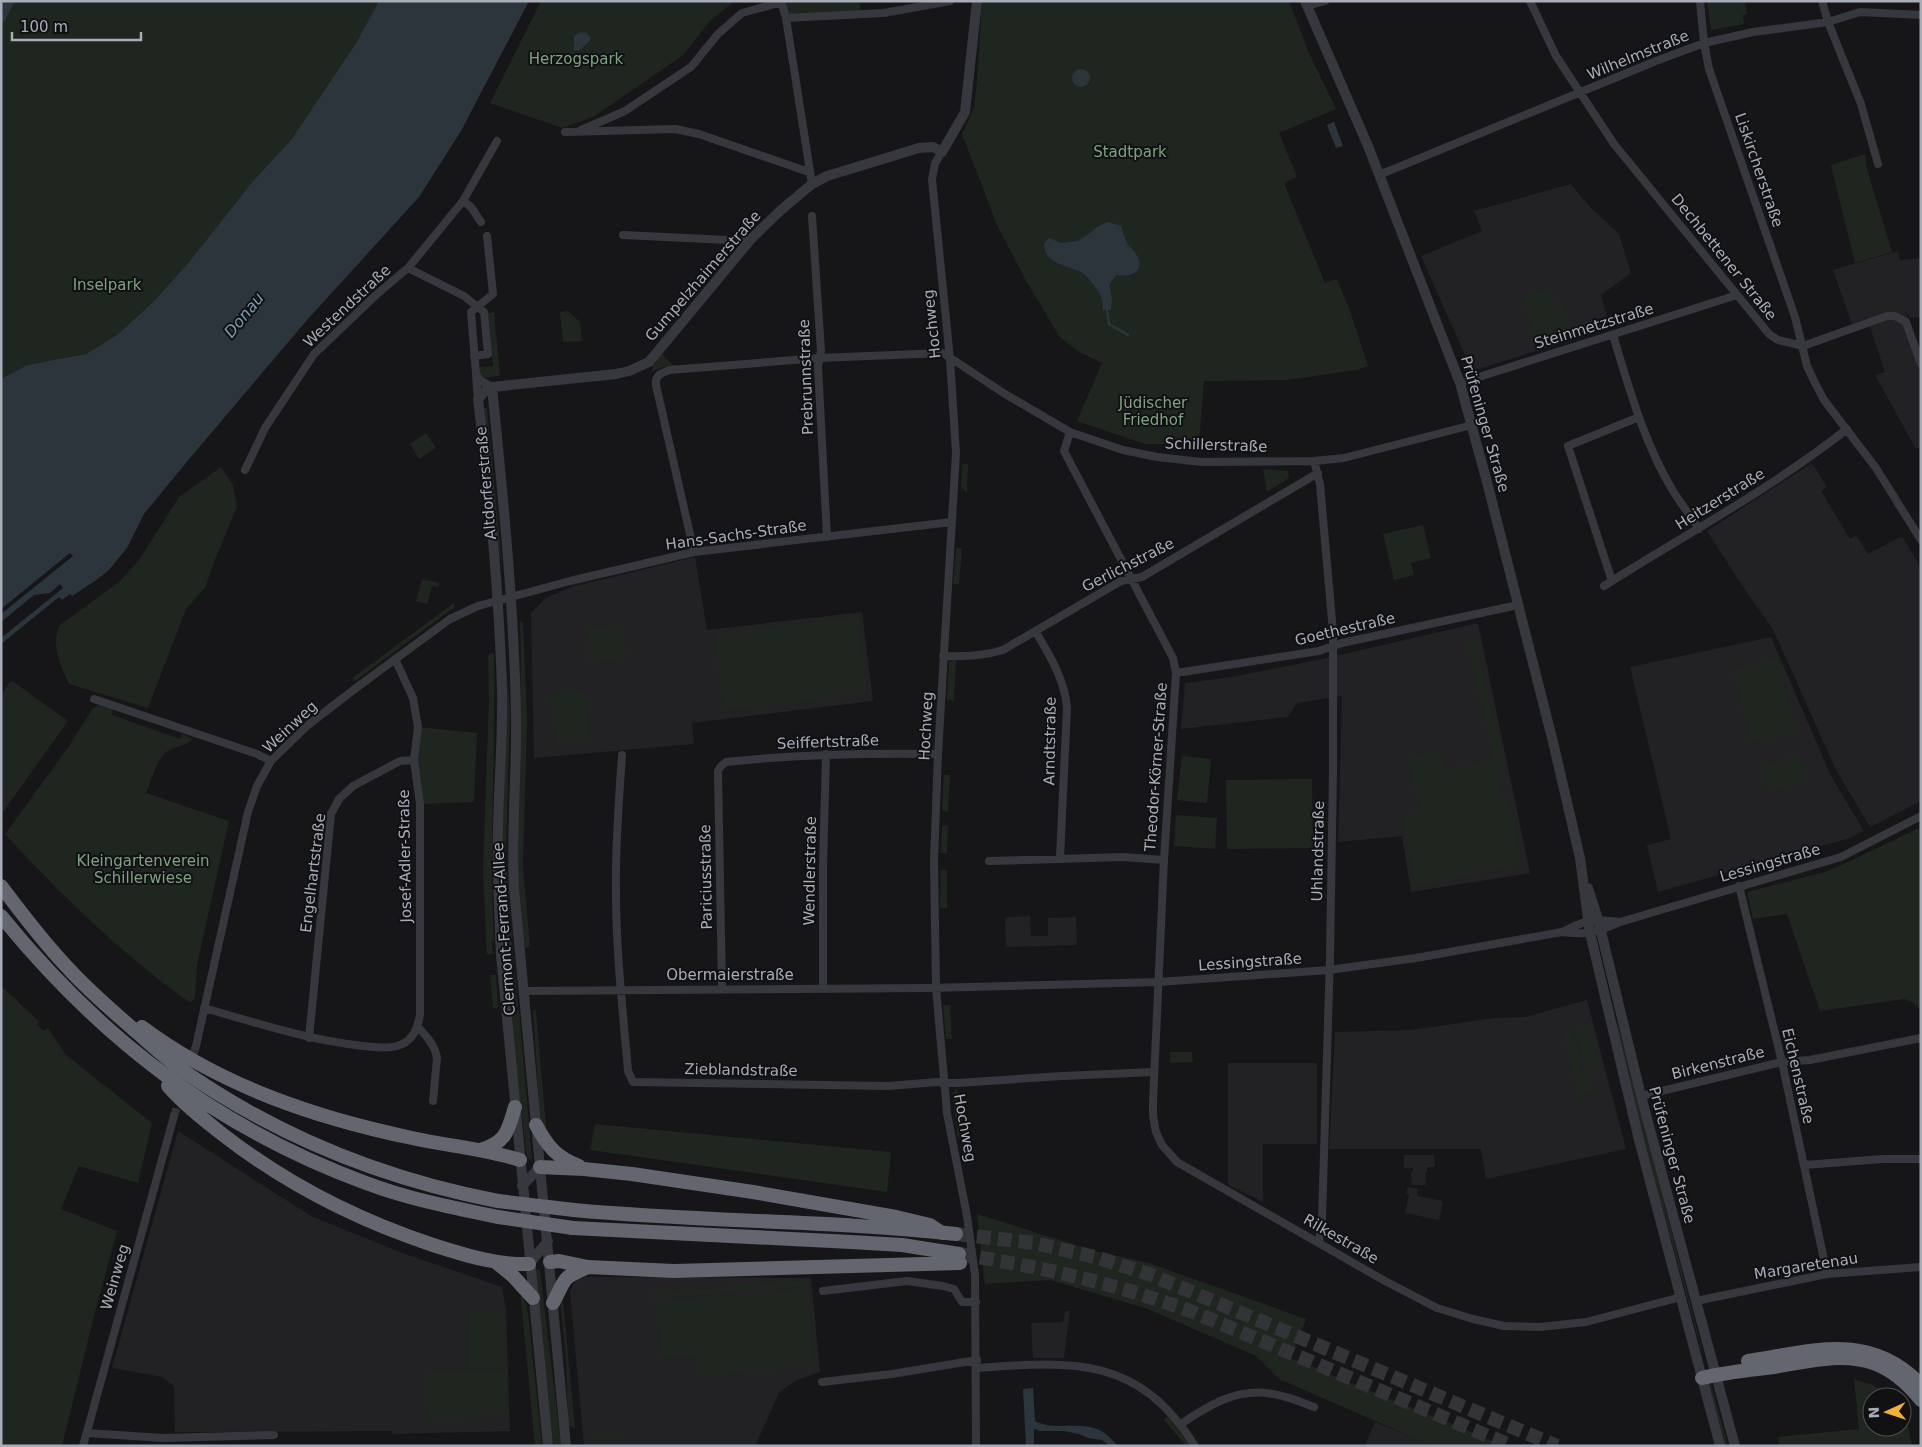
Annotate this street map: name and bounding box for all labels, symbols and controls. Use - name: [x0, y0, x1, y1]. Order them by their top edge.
- scale bar: [12, 10, 141, 42]
- text: 100 m: [20, 18, 68, 36]
- street label: Wilhelmstraße: [1585, 26, 1691, 84]
- park label: Herzogspark: [529, 50, 624, 68]
- street label: Liskircherstraße: [1731, 110, 1787, 230]
- park label: Stadtpark: [1093, 143, 1167, 161]
- street label: Dechbettener Straße: [1667, 190, 1781, 324]
- street label: Gumpelzhaimerstraße: [641, 207, 765, 345]
- street label: Westendstraße: [300, 261, 394, 351]
- park label: Inselpark: [73, 276, 142, 294]
- water label: Donau: [220, 289, 268, 341]
- street label: Hochweg: [919, 289, 945, 359]
- street label: Steinmetzstraße: [1532, 299, 1656, 353]
- street label: Prebrunnstraße: [795, 319, 817, 435]
- street label: Prüfeninger Straße: [1457, 354, 1513, 494]
- park label: Jüdischer Friedhof: [1118, 394, 1188, 429]
- street label: Altdorferstraße: [472, 426, 500, 540]
- street label: Schillerstraße: [1164, 434, 1268, 456]
- street label: Heitzerstraße: [1672, 464, 1768, 534]
- street label: Hans-Sachs-Straße: [664, 516, 808, 554]
- street label: Gerlichstraße: [1079, 534, 1177, 596]
- street label: Goethestraße: [1293, 609, 1397, 649]
- street label: Theodor-Körner-Straße: [1141, 682, 1171, 853]
- street label: Hochweg: [915, 691, 937, 761]
- street label: Arndtstraße: [1040, 696, 1060, 786]
- street label: Weinweg: [259, 697, 321, 757]
- street label: Seiffertstraße: [777, 731, 879, 753]
- street label: Josef-Adler-Straße: [395, 789, 415, 924]
- street label: Uhlandstraße: [1308, 801, 1328, 901]
- street label: Engelhartstraße: [297, 812, 329, 934]
- street label: Wendlerstraße: [800, 816, 820, 926]
- street label: Pariciusstraße: [696, 824, 716, 930]
- street label: Lessingstraße: [1718, 840, 1822, 886]
- street label: Clermont-Ferrand-Allee: [489, 842, 519, 1016]
- park label: Kleingartenverein Schillerwiese: [76, 852, 210, 887]
- street label: Lessingstraße: [1198, 949, 1302, 975]
- street label: Obermaierstraße: [666, 966, 794, 984]
- street label: Eichenstraße: [1778, 1026, 1818, 1126]
- street label: Birkenstraße: [1670, 1043, 1766, 1083]
- street label: Zieblandstraße: [684, 1060, 798, 1080]
- street label: Prüfeninger Straße: [1645, 1084, 1699, 1226]
- street label: Hochweg: [950, 1092, 980, 1164]
- street label: Rilkestraße: [1300, 1210, 1382, 1268]
- street label: Weinweg: [97, 1242, 133, 1312]
- street label: Margaretenau: [1753, 1249, 1859, 1283]
- north arrow: [1862, 1387, 1912, 1437]
- text: N: [1866, 1406, 1882, 1419]

